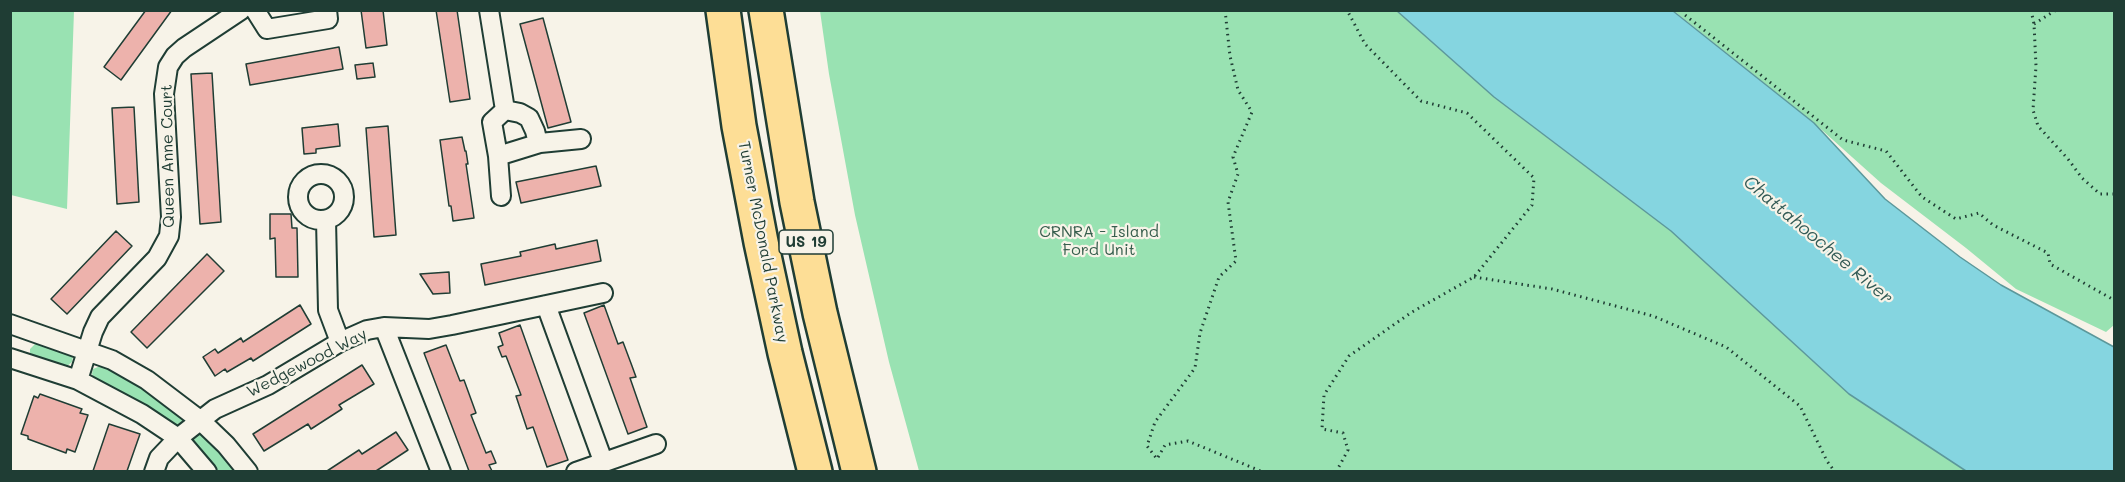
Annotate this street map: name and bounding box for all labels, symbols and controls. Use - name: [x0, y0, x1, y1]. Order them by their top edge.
- street label: Queen Anne Court: [157, 84, 179, 228]
- street label: Turner McDonald Parkway: [734, 139, 792, 345]
- water label: Chattahoochee River: [1739, 171, 1897, 309]
- park label: CRNRA - Island Ford Unit: [1039, 222, 1159, 260]
- road number: US 19: [779, 230, 833, 254]
- street label: Wedgewood Way: [244, 324, 370, 402]

